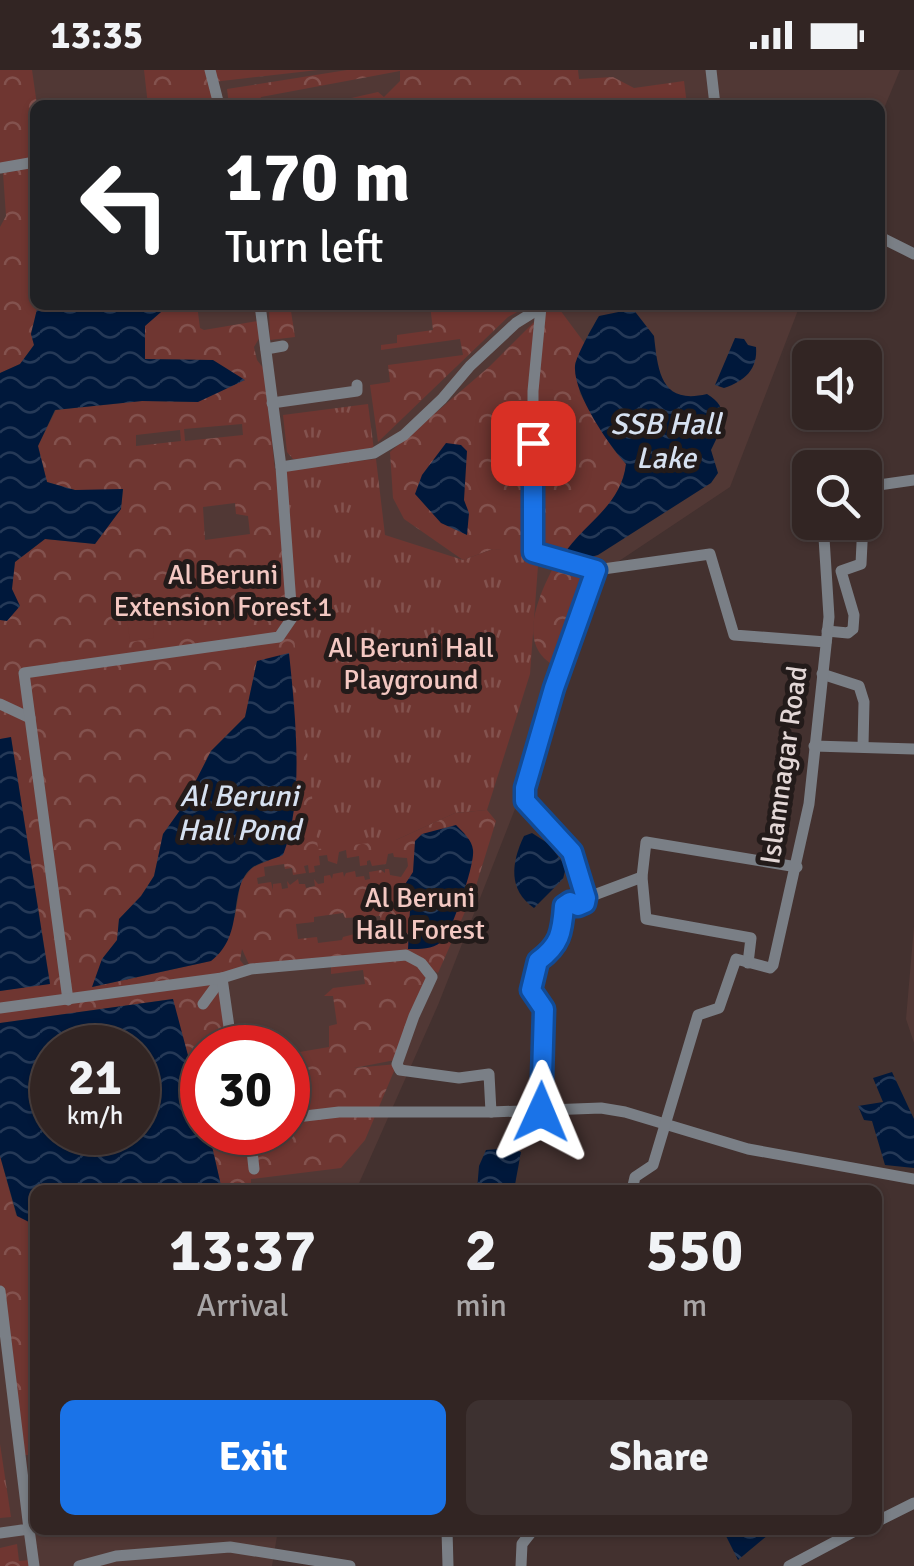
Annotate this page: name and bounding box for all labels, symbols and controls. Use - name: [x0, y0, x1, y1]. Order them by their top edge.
- text: 13:35: [50, 12, 143, 59]
- text: 170 m: [225, 134, 410, 220]
- icon: left: [60, 140, 190, 270]
- text: Turn left: [225, 220, 384, 275]
- map controls: [792, 340, 882, 540]
- button: sound: [792, 340, 882, 430]
- pin: [491, 401, 576, 486]
- water label: SSB Hall Lake: [611, 406, 724, 477]
- icon: arrive: [506, 416, 561, 471]
- button: search: [792, 450, 882, 540]
- park label: Al Beruni Extension Forest 1: [113, 558, 333, 624]
- park label: Al Beruni Hall Playground: [328, 631, 494, 697]
- street label: Islamnagar Road: [753, 664, 815, 866]
- water label: Al Beruni Hall Pond: [177, 778, 304, 849]
- park label: Al Beruni Hall Forest: [355, 881, 485, 947]
- speed limit sign: 30: [180, 1025, 310, 1155]
- text: 21: [68, 1047, 122, 1109]
- position arrow: [489, 1060, 593, 1164]
- text: km/h: [67, 1100, 123, 1131]
- text: 13:37: [169, 1214, 316, 1288]
- text: 2: [465, 1214, 497, 1288]
- text: 550: [646, 1214, 743, 1288]
- text: Arrival: [197, 1286, 289, 1325]
- text: min: [455, 1286, 507, 1325]
- text: m: [682, 1286, 707, 1325]
- button: Exit: [60, 1400, 446, 1515]
- button: Share: [466, 1400, 852, 1515]

